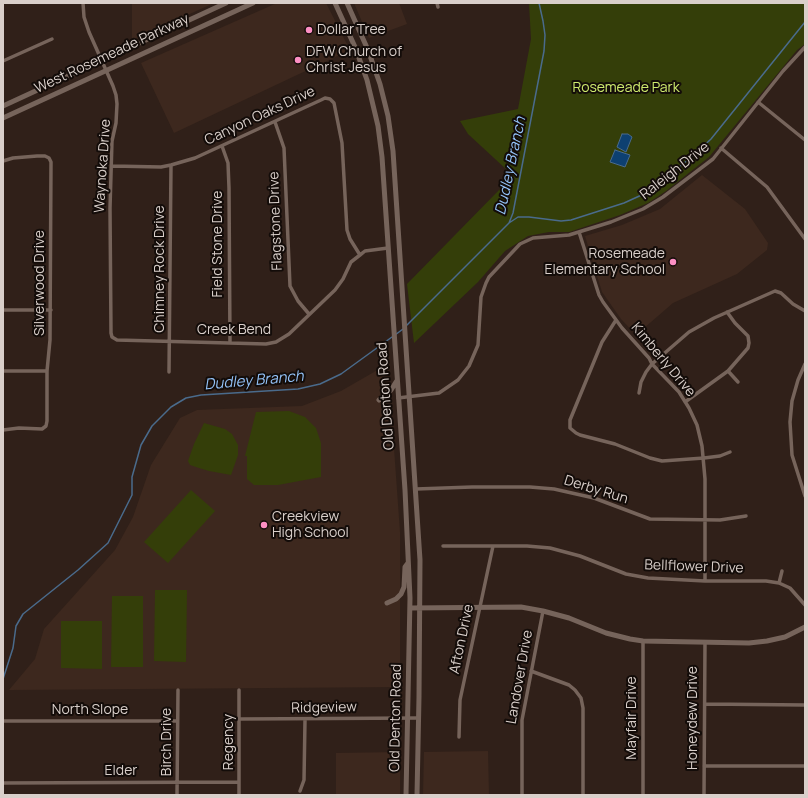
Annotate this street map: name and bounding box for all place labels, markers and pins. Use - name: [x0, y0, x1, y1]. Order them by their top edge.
- place label: Dollar Tree: [317, 22, 386, 38]
- marker: Dollar Tree: [304, 25, 314, 35]
- place label: DFW Church of Christ Jesus: [306, 44, 402, 76]
- marker: DFW Church of Christ Jesus: [293, 55, 303, 65]
- place label: Rosemeade Elementary School: [545, 246, 665, 278]
- marker: Rosemeade Elementary School: [668, 257, 678, 267]
- place label: Creekview High School: [272, 509, 349, 542]
- marker: Creekview High School: [259, 520, 269, 530]

